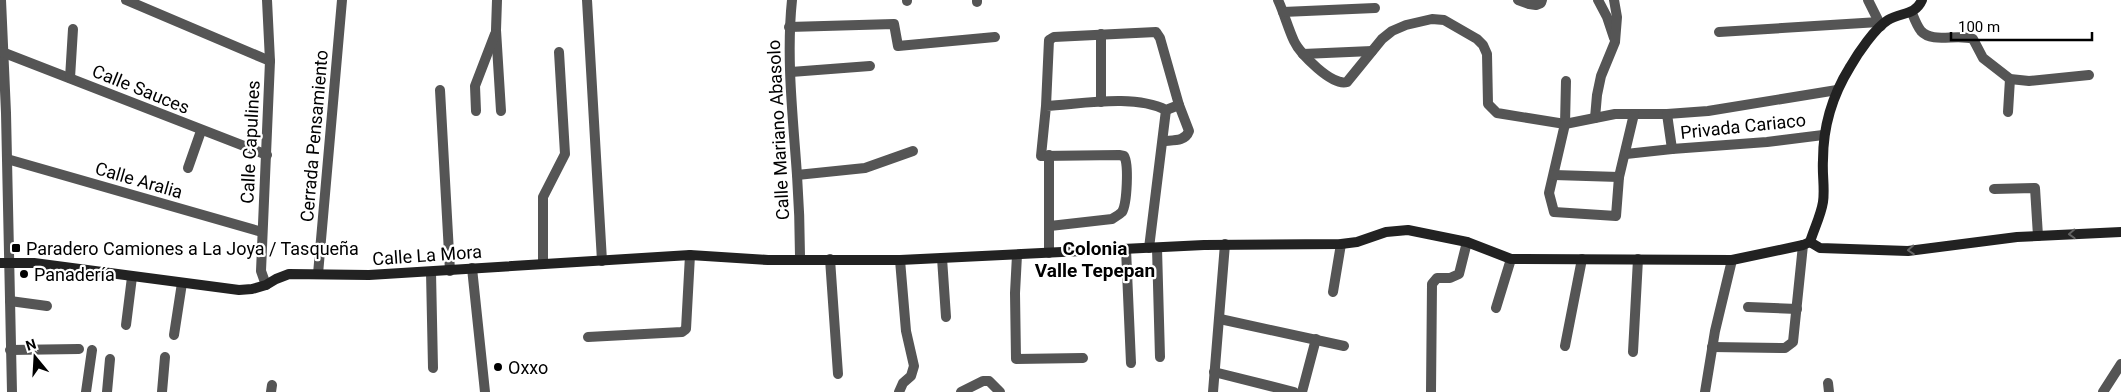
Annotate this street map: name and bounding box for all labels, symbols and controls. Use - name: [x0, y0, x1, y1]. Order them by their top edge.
- scale bar: [1951, 10, 2092, 42]
- text: 100 m: [1958, 18, 2000, 36]
- street label: Calle Mariano Abasolo: [763, 39, 793, 221]
- street label: Cerrada Pensamiento: [296, 49, 332, 223]
- street label: Calle Sauces: [89, 60, 193, 118]
- street label: Calle Capulines: [236, 80, 264, 204]
- street label: Privada Cariaco: [1679, 109, 1807, 143]
- street label: Calle Aralia: [93, 157, 185, 203]
- one-way arrow: [2068, 229, 2076, 239]
- district label: Colonia Valle Tepepan: [1035, 237, 1155, 282]
- place label: Paradero Camiones a La Joya / Tasqueña: [26, 238, 359, 259]
- street label: Calle La Mora: [372, 241, 482, 269]
- marker: Paradero Camiones a La Joya / Tasqueña: [10, 242, 22, 254]
- one-way arrow: [1906, 244, 1914, 255]
- place label: Panadería: [34, 264, 115, 285]
- marker: Panadería: [18, 268, 30, 280]
- north arrow: [10, 332, 60, 382]
- text: N: [24, 335, 38, 354]
- place label: Oxxo: [508, 357, 548, 378]
- marker: Oxxo: [492, 361, 504, 373]

